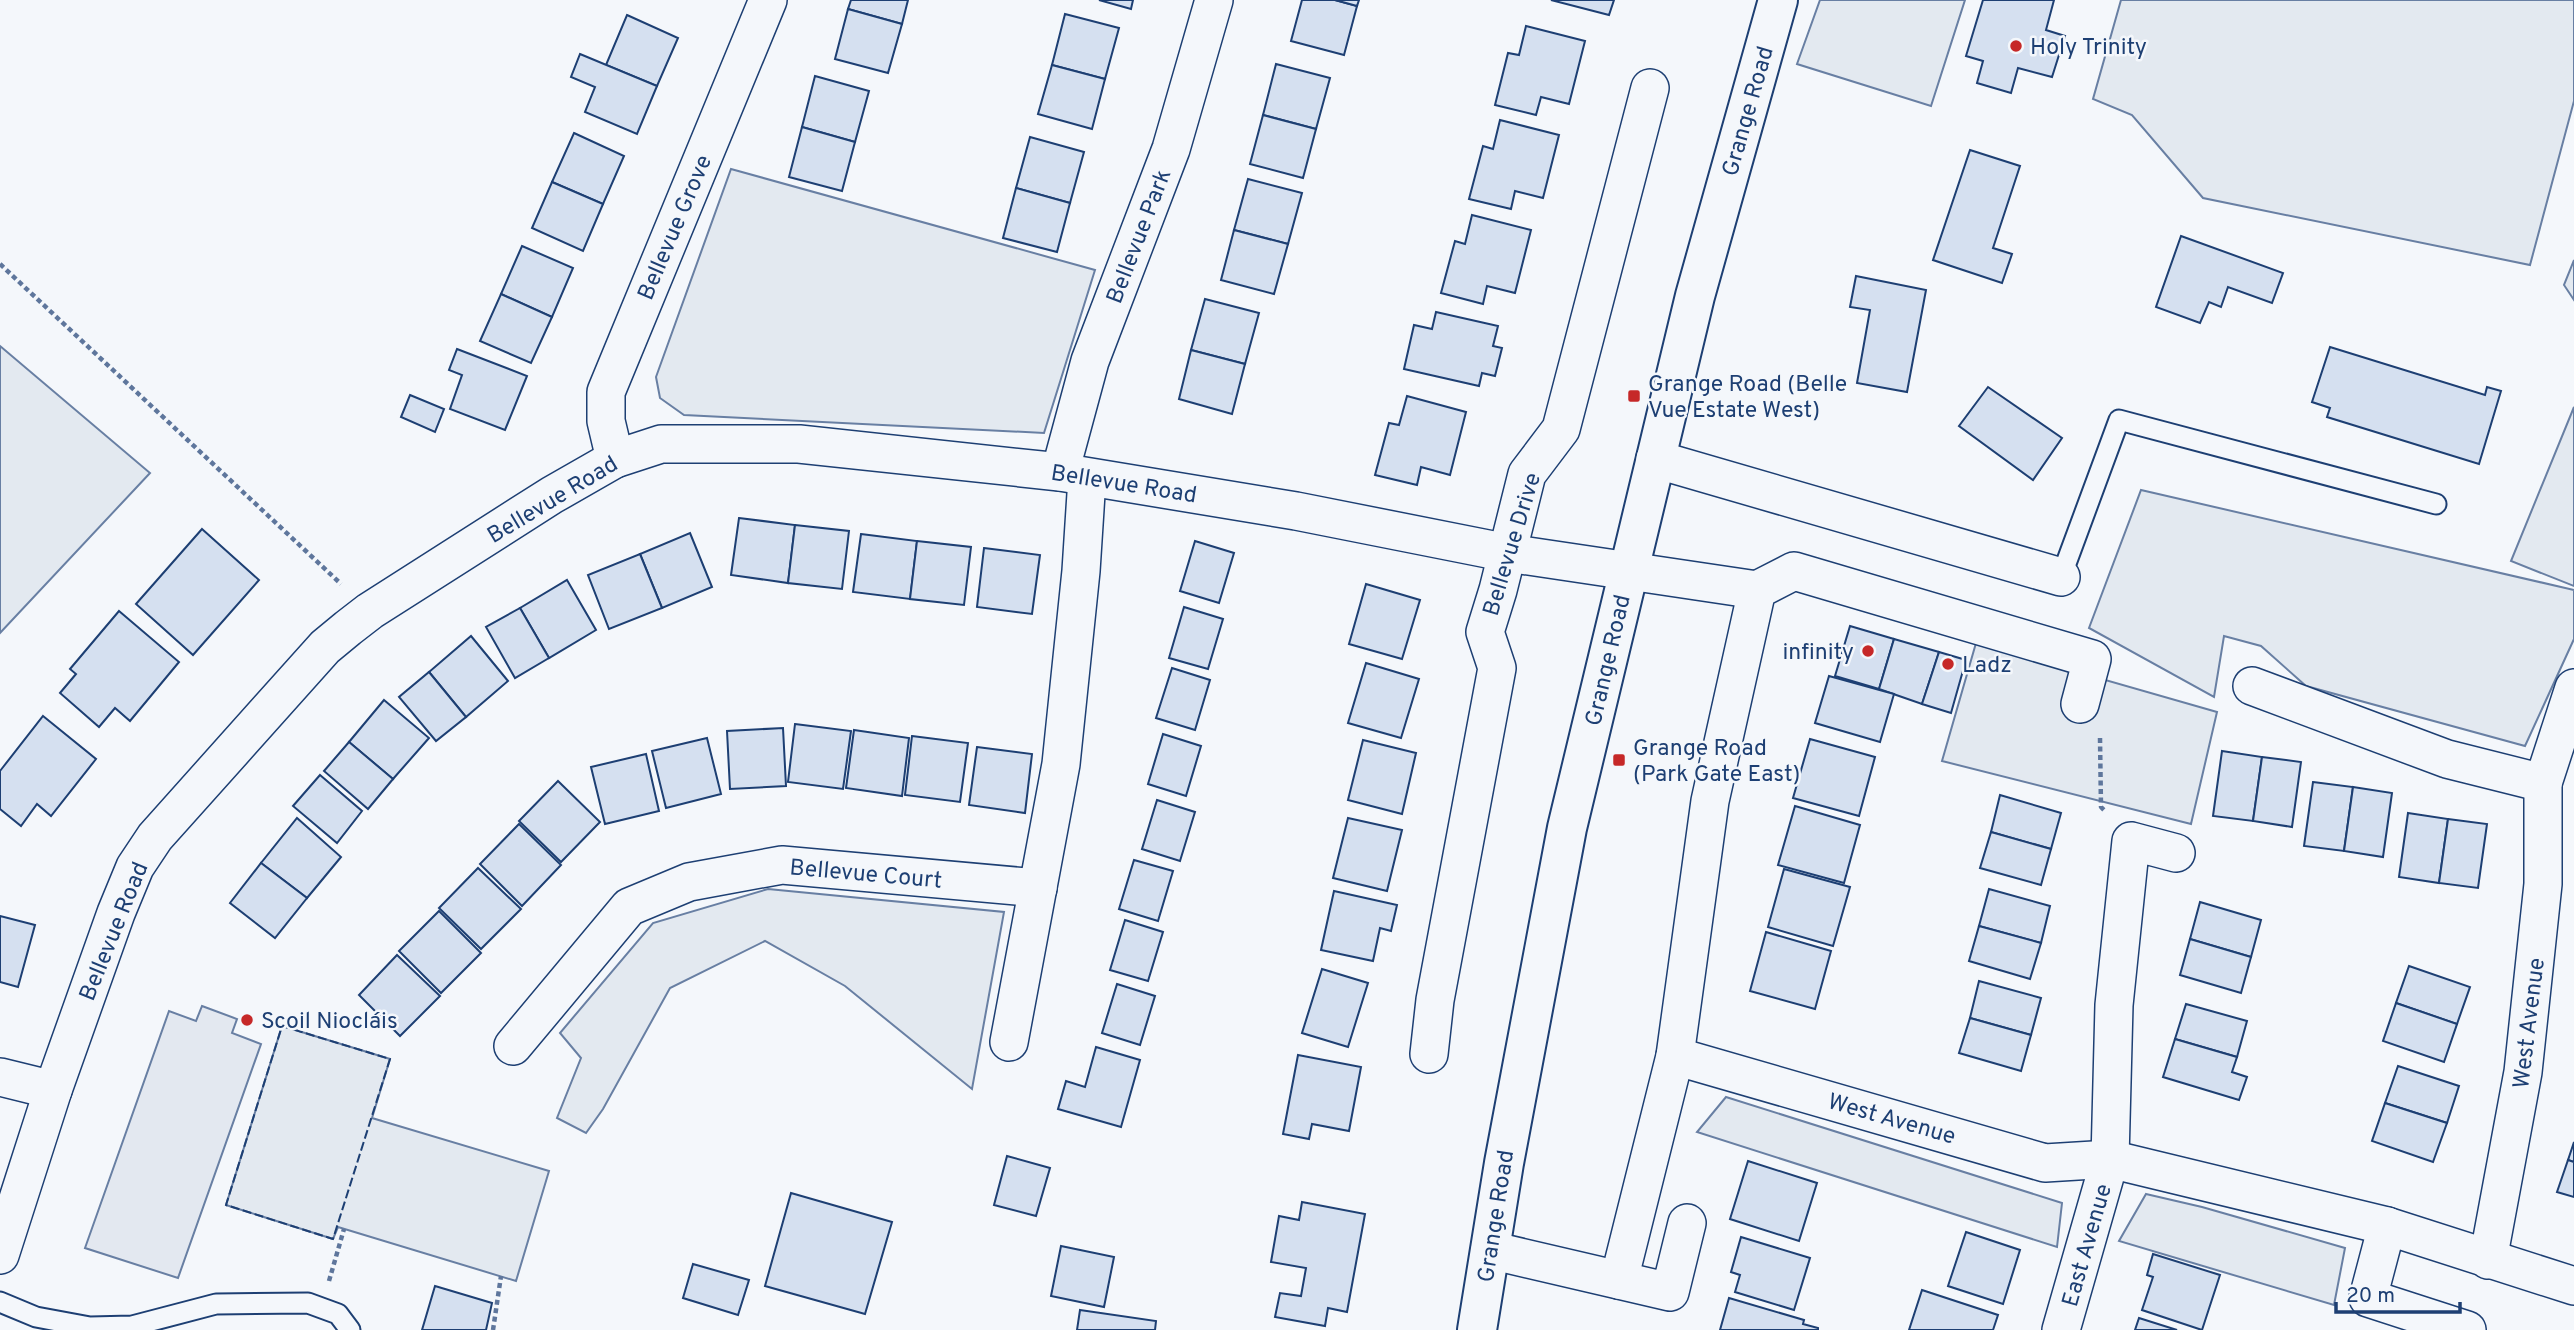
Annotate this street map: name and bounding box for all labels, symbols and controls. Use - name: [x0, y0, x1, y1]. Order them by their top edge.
- place label: Holy Trinity: [2030, 34, 2147, 63]
- marker: Holy Trinity: [2008, 38, 2024, 54]
- street label: Grange Road: [1717, 43, 1782, 180]
- street label: Bellevue Grove: [633, 151, 720, 305]
- street label: Bellevue Park: [1101, 166, 1179, 308]
- place label: Grange Road (Belle Vue Estate West): [1648, 371, 1847, 426]
- marker: Grange Road (Belle Vue Estate West): [1626, 388, 1642, 404]
- street label: Bellevue Road: [483, 451, 624, 551]
- street label: Bellevue Road: [1049, 460, 1199, 511]
- street label: Bellevue Drive: [1478, 469, 1549, 620]
- street label: Grange Road: [1580, 592, 1639, 729]
- place label: infinity: [1782, 639, 1854, 668]
- marker: infinity: [1860, 643, 1876, 659]
- place label: Ladz: [1962, 652, 2012, 681]
- marker: Ladz: [1940, 656, 1956, 672]
- place label: Grange Road (Park Gate East): [1633, 735, 1800, 790]
- marker: Grange Road (Park Gate East): [1611, 752, 1627, 768]
- street label: Bellevue Court: [788, 854, 943, 897]
- street label: Bellevue Road: [74, 858, 156, 1006]
- street label: West Avenue: [2508, 956, 2553, 1090]
- place label: Scoil Niocláis: [261, 1008, 398, 1037]
- marker: Scoil Niocláis: [239, 1012, 255, 1028]
- street label: West Avenue: [1824, 1088, 1959, 1152]
- street label: Grange Road: [1473, 1148, 1522, 1285]
- street label: East Avenue: [2057, 1181, 2120, 1310]
- scale bar: [2336, 1270, 2460, 1314]
- text: 20 m: [2346, 1283, 2395, 1310]

